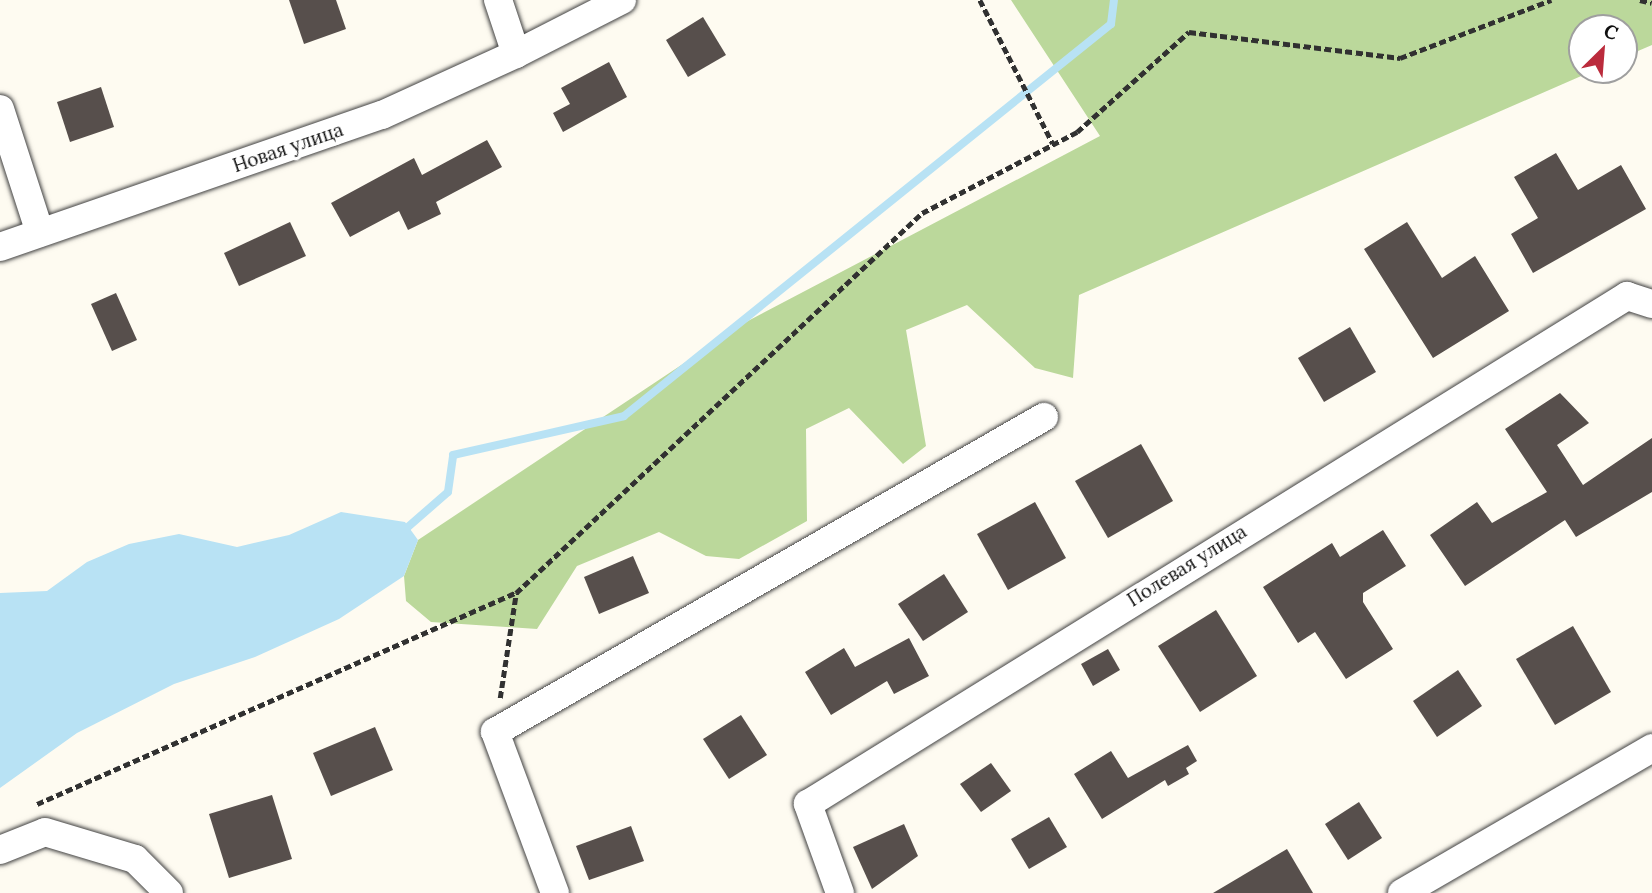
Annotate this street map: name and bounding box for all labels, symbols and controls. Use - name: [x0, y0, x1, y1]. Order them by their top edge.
- north arrow: [1568, 14, 1638, 84]
- text: С: [1600, 18, 1622, 45]
- street label: Новая улица: [230, 118, 346, 178]
- street label: Полевая улица: [1123, 520, 1251, 612]

